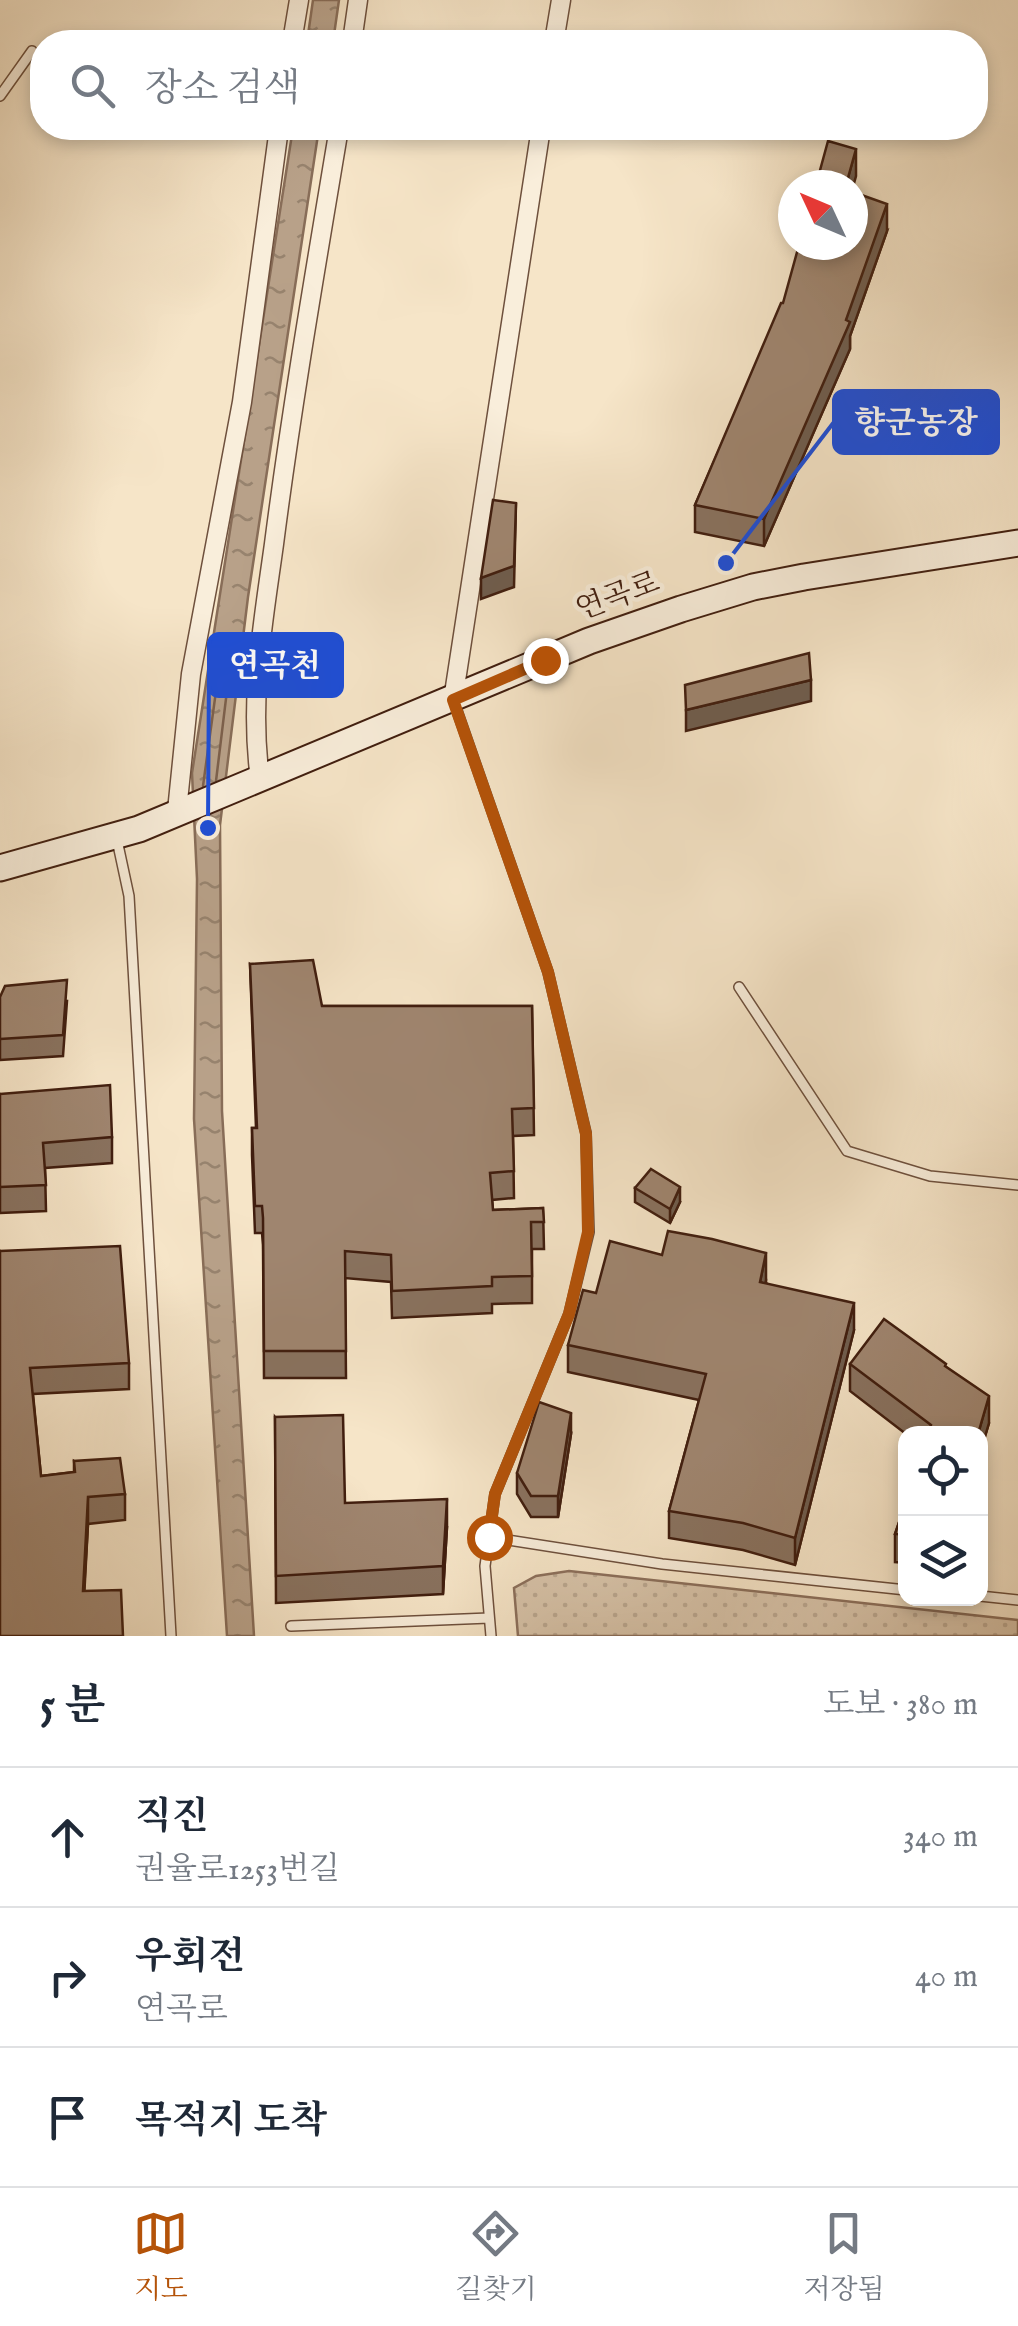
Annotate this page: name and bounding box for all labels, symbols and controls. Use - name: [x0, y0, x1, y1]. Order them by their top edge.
- search box: [30, 30, 988, 140]
- icon: search: [65, 58, 120, 113]
- text: 장소 검색: [145, 66, 300, 114]
- north arrow: [778, 170, 868, 260]
- callout: 향군농장: [834, 391, 998, 453]
- text: 향군농장: [854, 404, 978, 445]
- street label: 연곡로: [571, 564, 665, 630]
- callout: 연곡천: [209, 634, 342, 696]
- route end: [523, 638, 569, 684]
- text: 연곡천: [229, 647, 321, 688]
- map controls: [898, 1426, 988, 1606]
- button: locate: [898, 1426, 988, 1516]
- route start: [467, 1515, 513, 1561]
- button: layers: [898, 1516, 988, 1606]
- text: 5 분: [40, 1680, 105, 1733]
- text: 도보 · 380 m: [823, 1685, 978, 1726]
- text: 직진: [135, 1794, 208, 1842]
- icon: ahead: [40, 1810, 95, 1865]
- text: 340 m: [903, 1817, 978, 1858]
- text: 권율로1253번길: [135, 1850, 340, 1891]
- text: 우회전: [135, 1934, 245, 1982]
- icon: right: [40, 1950, 95, 2005]
- text: 40 m: [915, 1957, 978, 1998]
- text: 연곡로: [135, 1990, 228, 2031]
- icon: arrive: [40, 2090, 95, 2145]
- text: 목적지 도착: [135, 2098, 327, 2146]
- tab: 지도: [133, 2206, 188, 2308]
- tab: 길찾기: [455, 2206, 536, 2308]
- tab: 저장됨: [803, 2206, 885, 2308]

